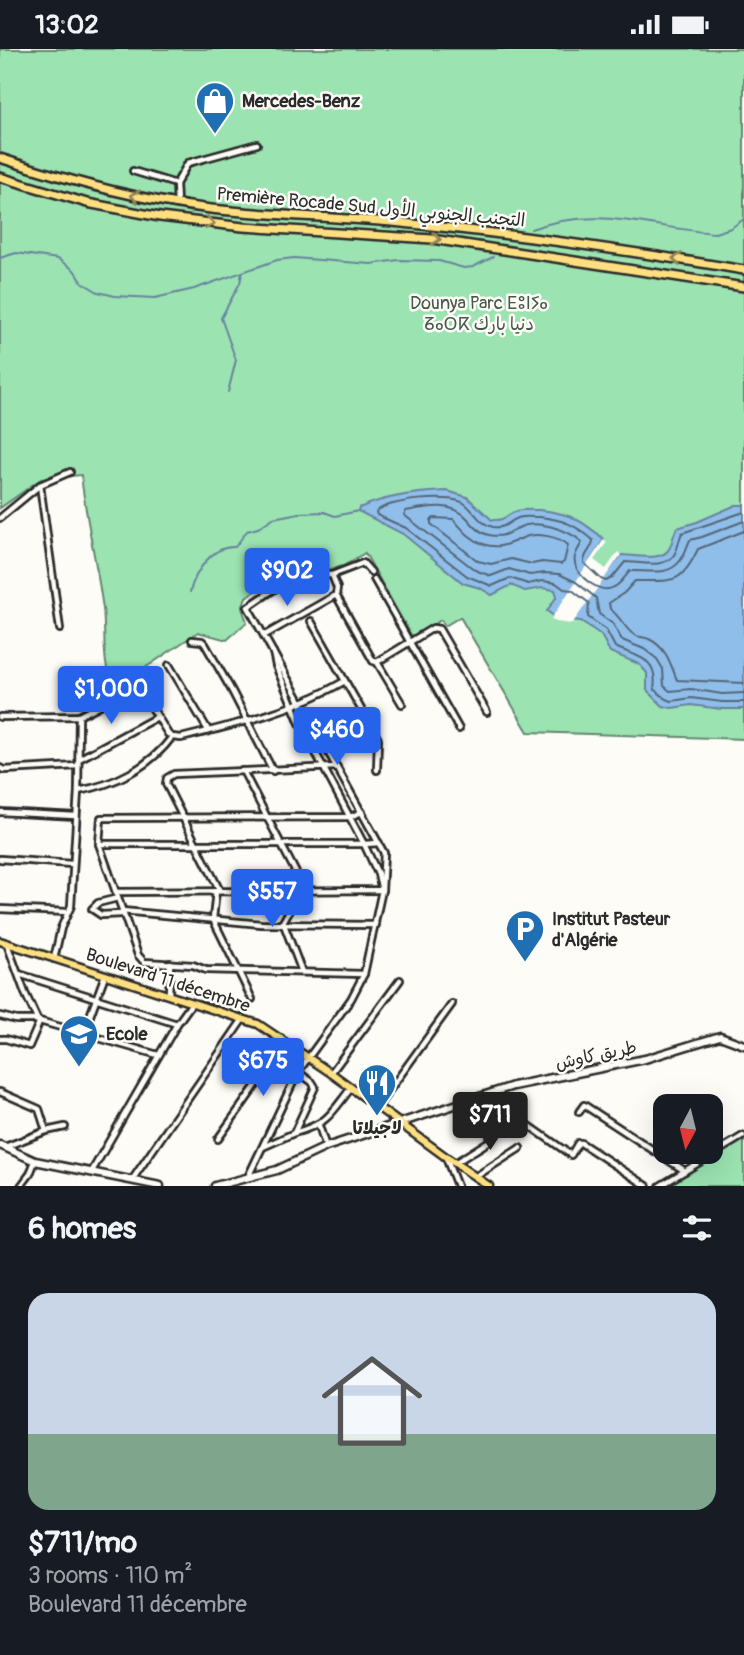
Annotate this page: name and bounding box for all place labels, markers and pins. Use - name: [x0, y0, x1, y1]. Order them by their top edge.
- shop icon: Mercedes-Benz: [194, 80, 236, 135]
- place label: Mercedes-Benz: [242, 90, 361, 113]
- pin: $902: [246, 549, 328, 608]
- pin: $1,000: [54, 667, 168, 726]
- pin: $460: [296, 707, 378, 767]
- pin: $557: [231, 869, 313, 929]
- parking icon: Institut Pasteur d'Algérie: [504, 908, 546, 963]
- place label: Institut Pasteur d'Algérie: [552, 908, 671, 952]
- school or university icon: Ecole: [58, 1013, 100, 1068]
- place label: Ecole: [106, 1023, 148, 1046]
- pin: $675: [222, 1039, 304, 1098]
- restaurant icon: لاجيلاتا: [356, 1062, 398, 1117]
- pin: $711: [449, 1093, 531, 1152]
- place label: لاجيلاتا: [352, 1117, 402, 1140]

